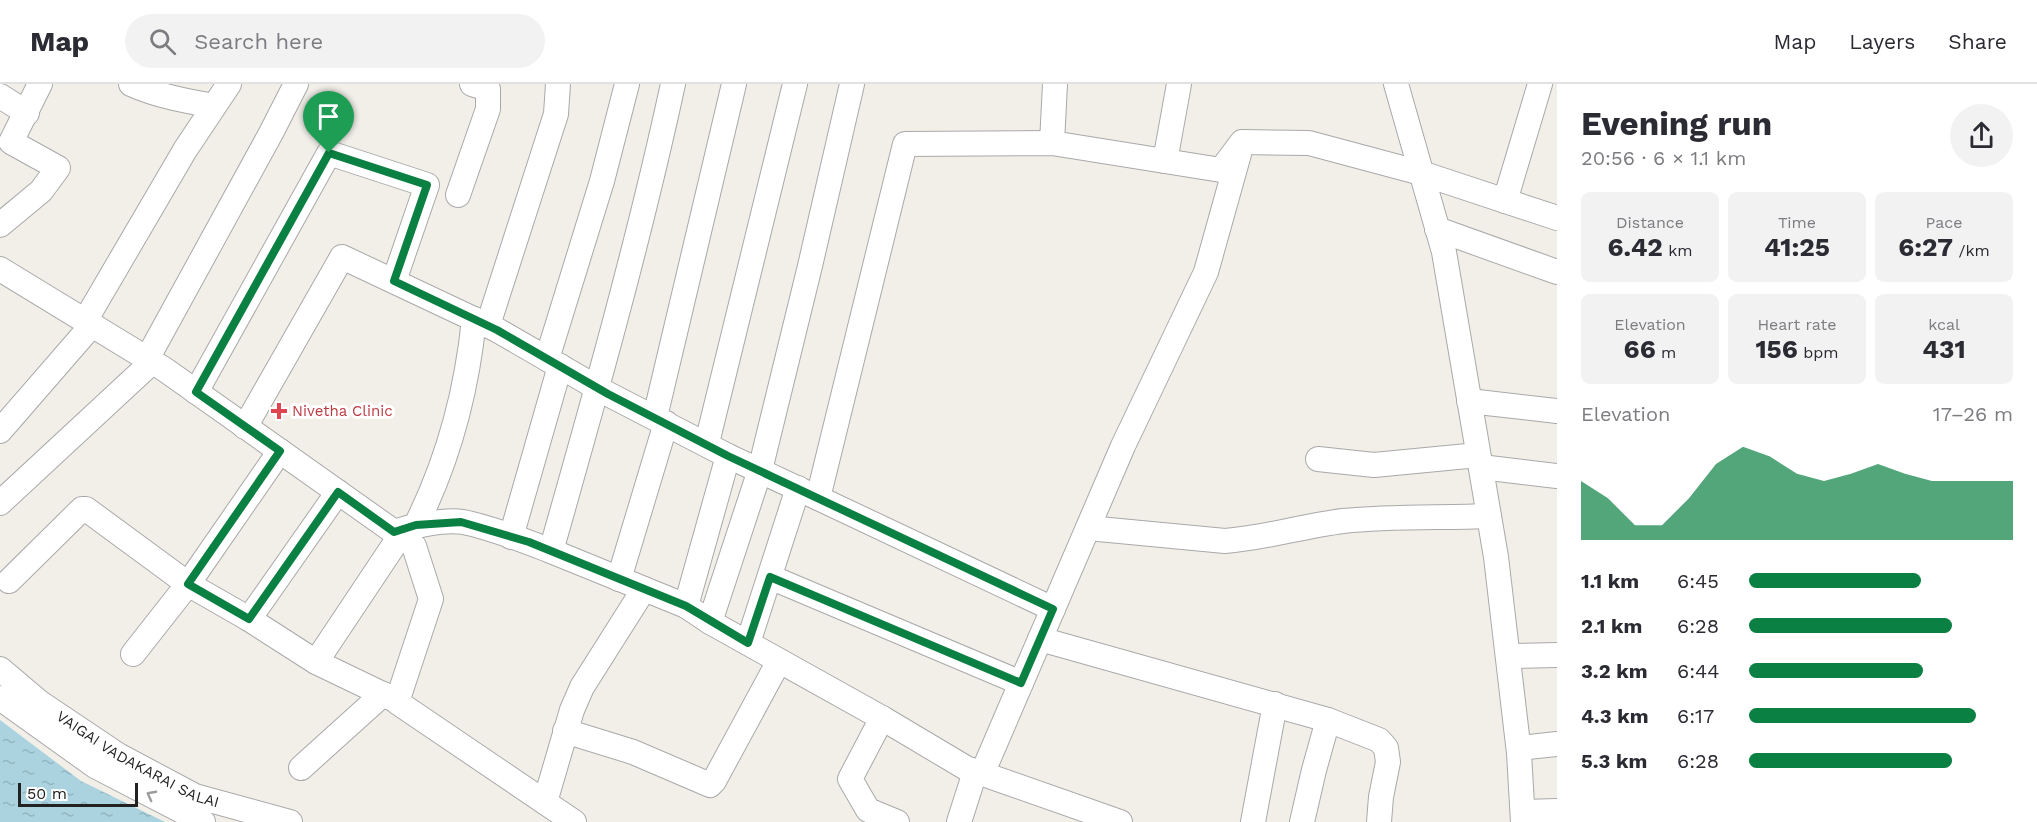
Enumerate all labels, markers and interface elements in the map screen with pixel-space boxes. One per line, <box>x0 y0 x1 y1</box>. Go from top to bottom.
search box <box>125 14 545 68</box>
text: Map <box>30 25 89 58</box>
icon: search <box>146 25 179 58</box>
text: Search here <box>194 29 323 54</box>
text: Map <box>1773 29 1816 54</box>
text: Layers <box>1849 29 1915 54</box>
text: Share <box>1948 29 2007 54</box>
pin <box>303 91 354 153</box>
icon: arrive <box>312 100 345 133</box>
text: Evening run <box>1581 104 1772 143</box>
button: share <box>1950 104 2013 167</box>
text: 20:56 · 6 × 1.1 km <box>1581 146 1746 170</box>
text: Distance <box>1616 213 1684 232</box>
text: Time <box>1778 213 1816 232</box>
text: Pace <box>1925 213 1963 232</box>
text: 6.42 <box>1607 232 1663 262</box>
text: 41:25 <box>1764 232 1830 262</box>
text: 6:27 <box>1898 232 1953 262</box>
text: km <box>1663 241 1693 260</box>
text: /km <box>1953 241 1990 260</box>
text: Elevation <box>1614 315 1686 334</box>
text: Heart rate <box>1757 315 1837 334</box>
text: kcal <box>1928 315 1960 334</box>
text: 66 <box>1624 334 1656 364</box>
text: 156 <box>1755 334 1798 364</box>
text: 431 <box>1922 334 1966 364</box>
text: m <box>1656 343 1676 362</box>
text: bpm <box>1798 343 1839 362</box>
marker: Nivetha Clinic <box>270 402 288 420</box>
place label: Nivetha Clinic <box>292 402 393 420</box>
text: Elevation <box>1581 402 1670 426</box>
text: 17–26 m <box>1933 402 2013 426</box>
text: 1.1 km <box>1581 569 1639 593</box>
text: 6:45 <box>1677 569 1719 593</box>
text: 2.1 km <box>1581 614 1642 638</box>
text: 6:28 <box>1677 614 1719 638</box>
text: 3.2 km <box>1581 659 1648 683</box>
text: 6:44 <box>1677 659 1720 683</box>
text: 4.3 km <box>1581 704 1648 728</box>
text: 6:17 <box>1677 704 1714 728</box>
street label: VAIGAI VADAKARAI SALAI <box>53 707 221 811</box>
text: 5.3 km <box>1581 749 1647 773</box>
text: 6:28 <box>1677 749 1719 773</box>
scale bar <box>18 780 138 808</box>
text: 50 m <box>27 784 67 803</box>
one-way arrow <box>147 791 157 802</box>

